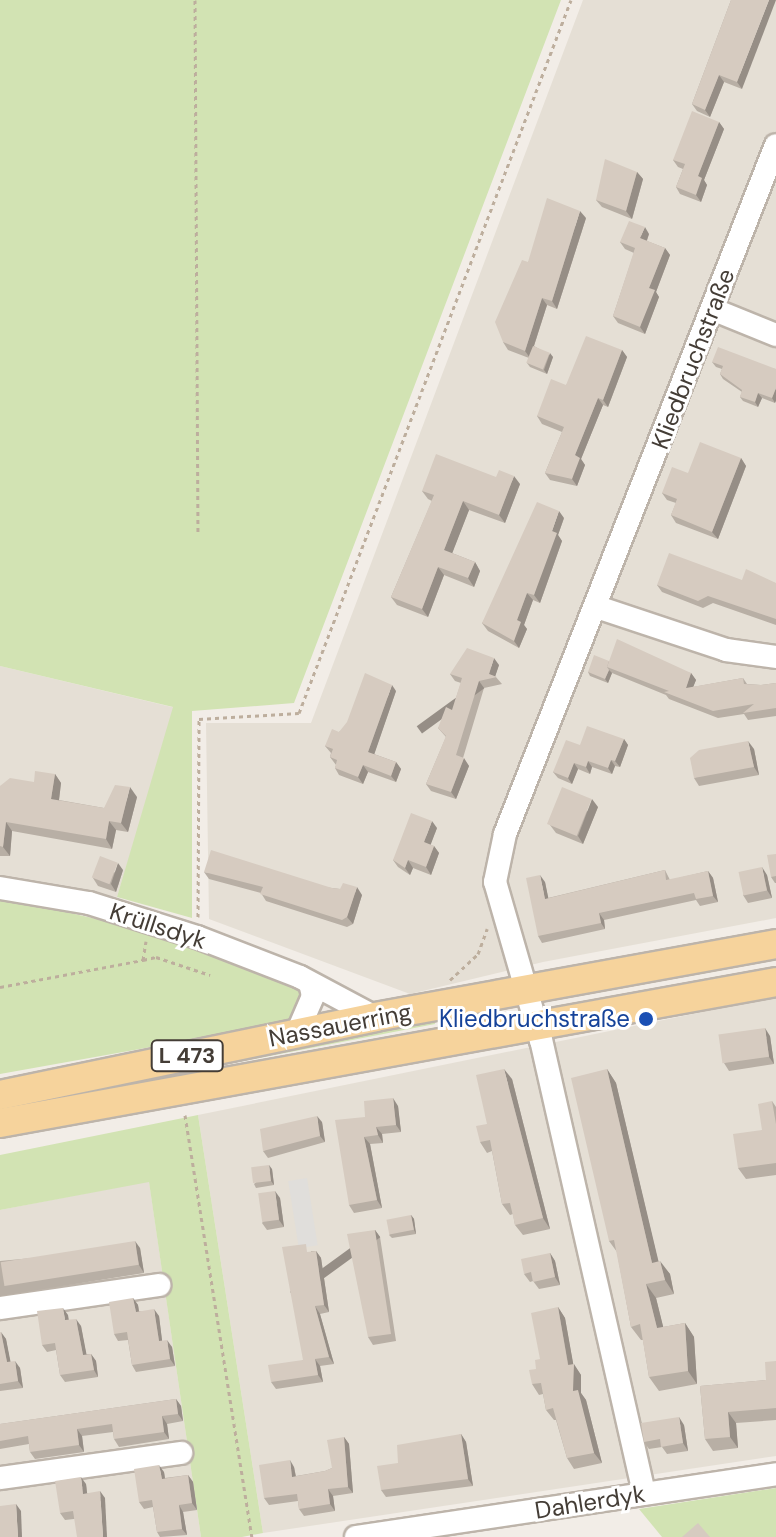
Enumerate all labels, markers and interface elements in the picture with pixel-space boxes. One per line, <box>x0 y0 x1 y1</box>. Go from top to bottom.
street label: Kliedbruchstraße <box>645 265 741 453</box>
street label: Krüllsdyk <box>106 897 210 955</box>
street label: Nassauerring <box>266 997 414 1053</box>
place label: Kliedbruchstraße <box>439 1005 630 1033</box>
marker: Kliedbruchstraße <box>637 1010 655 1028</box>
road number: L 473 <box>149 1038 225 1074</box>
street label: Dahlerdyk <box>533 1479 647 1525</box>

